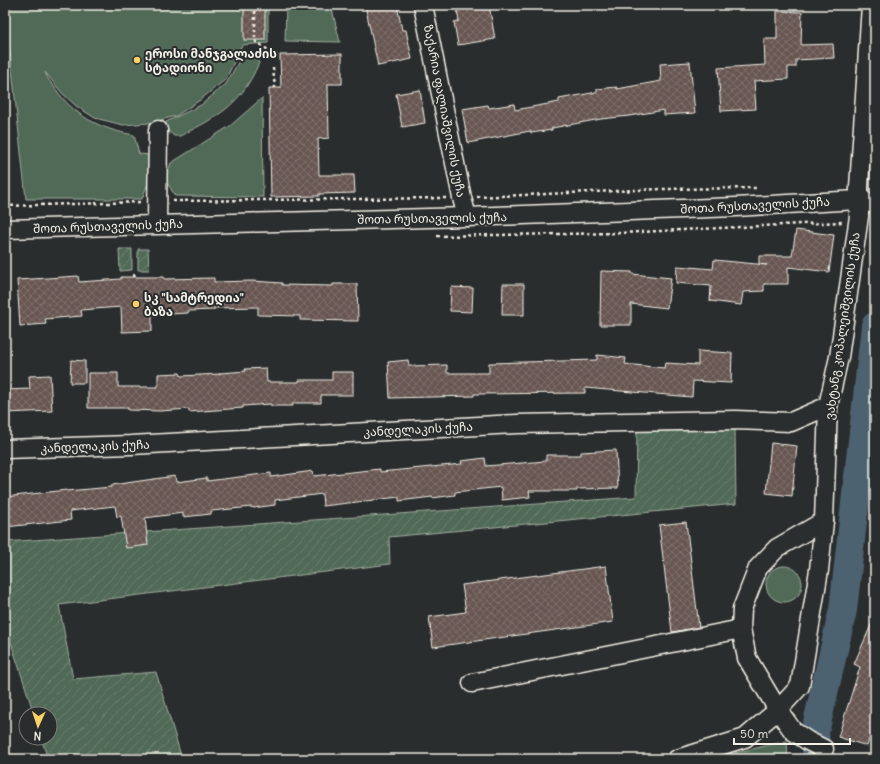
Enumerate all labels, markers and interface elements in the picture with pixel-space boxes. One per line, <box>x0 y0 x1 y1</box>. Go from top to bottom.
street label: ზაქარია ფალიაშვილის ქუჩა <box>420 23 469 199</box>
place label: ეროსი მანჯგალაძის სტადიონი <box>145 46 277 76</box>
marker: ეროსი მანჯგალაძის სტადიონი <box>132 55 142 65</box>
street label: შოთა რუსთაველის ქუჩა <box>680 194 830 217</box>
street label: შოთა რუსთაველის ქუჩა <box>357 209 507 228</box>
street label: შოთა რუსთაველის ქუჩა <box>33 216 183 237</box>
street label: ვახტანგ კოპალეიშვილის ქუჩა <box>821 231 864 421</box>
place label: სკ "სამტრედია" ბაზა <box>144 290 244 319</box>
marker: სკ "სამტრედია" ბაზა <box>131 299 141 309</box>
street label: კანდელაკის ქუჩა <box>363 419 473 440</box>
street label: კანდელაკის ქუჩა <box>40 437 150 456</box>
north arrow <box>18 706 58 746</box>
scale bar <box>734 720 850 746</box>
text: 50 m <box>740 726 769 741</box>
text: N <box>33 729 42 743</box>

